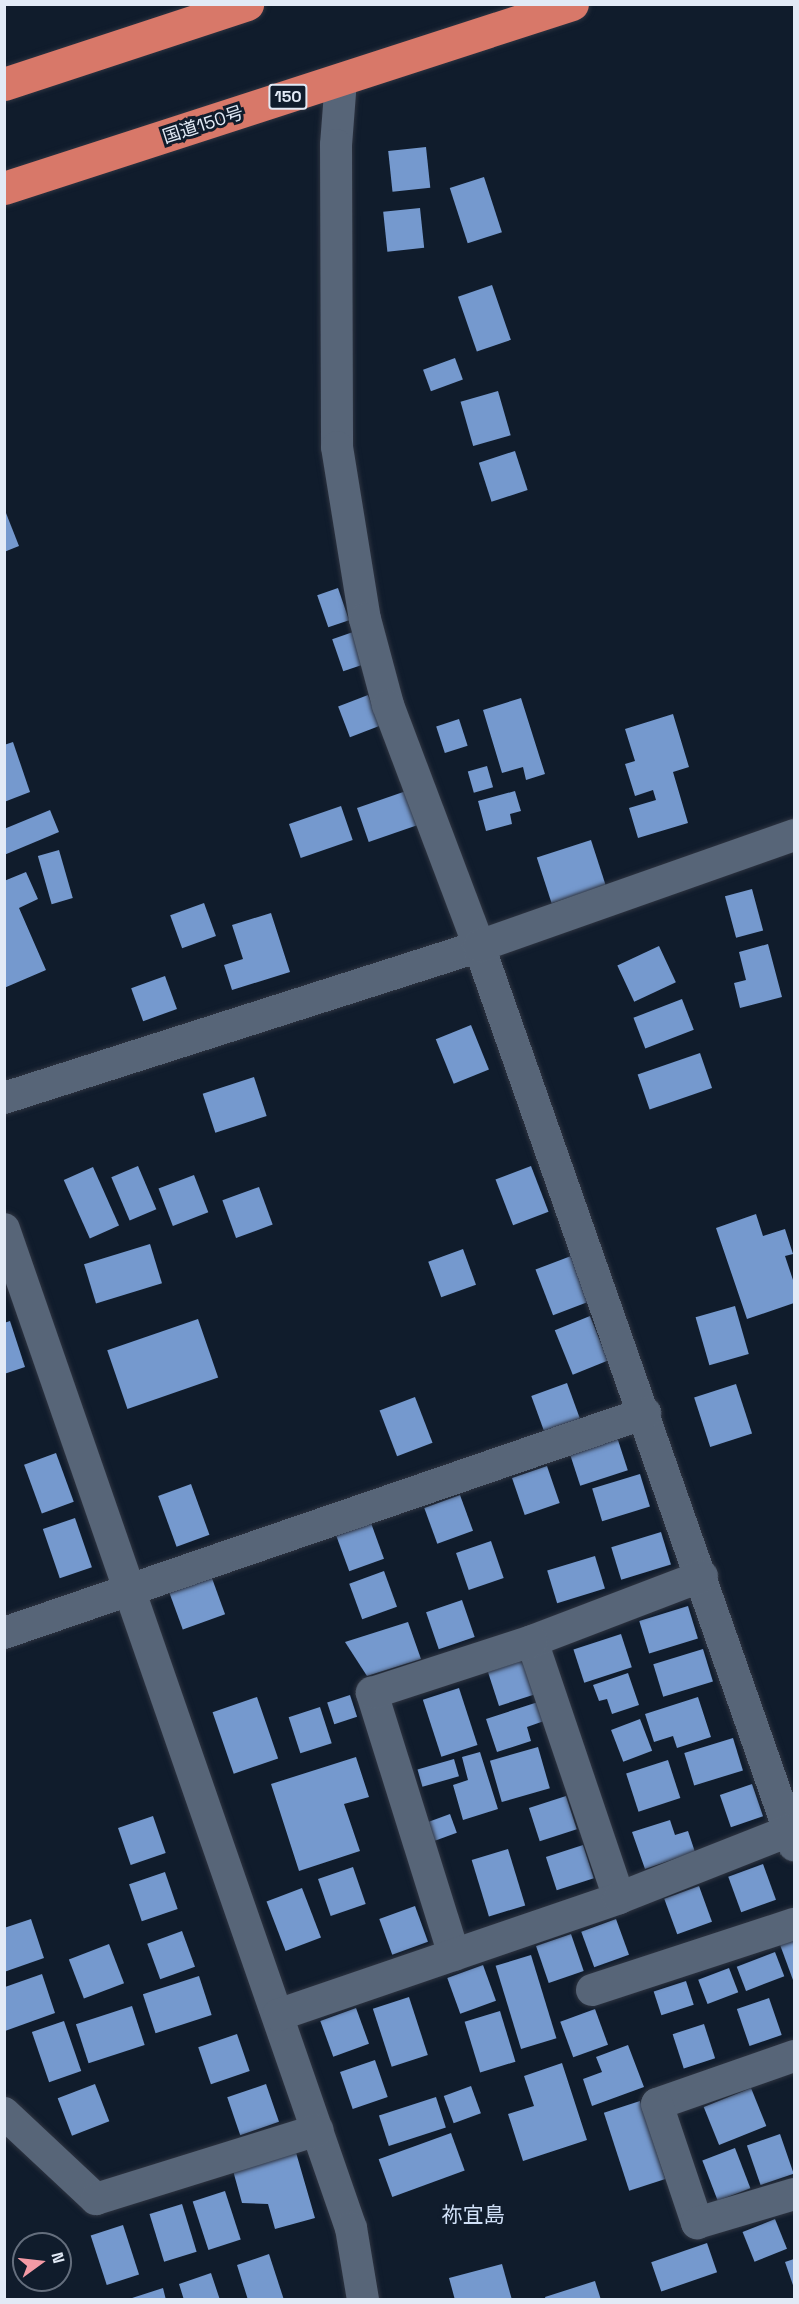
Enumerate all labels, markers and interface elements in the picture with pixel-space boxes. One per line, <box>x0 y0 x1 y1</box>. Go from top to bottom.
road number: 150 <box>267 84 309 110</box>
street label: 国道150号 <box>160 102 246 148</box>
district label: 祢宜島 <box>442 2202 504 2228</box>
north arrow <box>12 2232 72 2292</box>
text: N <box>46 2250 69 2266</box>

